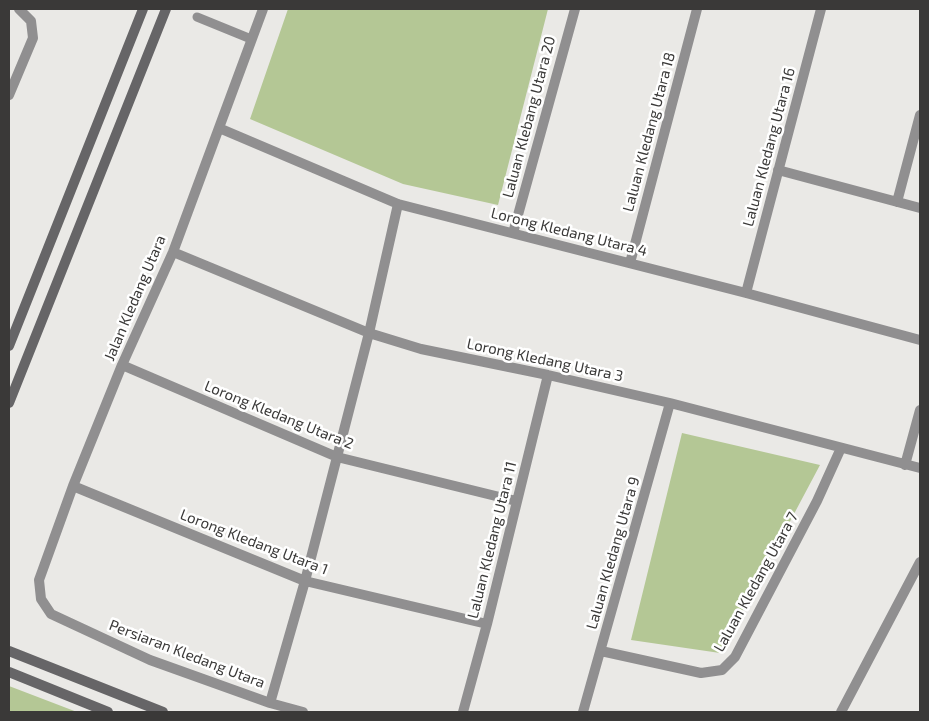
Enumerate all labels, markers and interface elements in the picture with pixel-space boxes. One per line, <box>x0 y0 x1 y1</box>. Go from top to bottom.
street label: Laluan Klebang Utara 20 <box>499 34 559 200</box>
street label: Laluan Kledang Utara 18 <box>619 50 679 214</box>
street label: Laluan Kledang Utara 16 <box>739 65 799 229</box>
street label: Lorong Kledang Utara 4 <box>489 204 649 260</box>
street label: Jalan Kledang Utara <box>100 232 170 364</box>
street label: Lorong Kledang Utara 3 <box>465 335 625 385</box>
street label: Lorong Kledang Utara 2 <box>202 377 356 453</box>
street label: Laluan Kledang Utara 11 <box>464 460 520 620</box>
street label: Laluan Kledang Utara 9 <box>583 475 643 631</box>
street label: Lorong Kledang Utara 1 <box>177 505 331 579</box>
street label: Laluan Kledang Utara 7 <box>710 509 802 655</box>
street label: Persiaran Kledang Utara <box>107 616 267 692</box>

